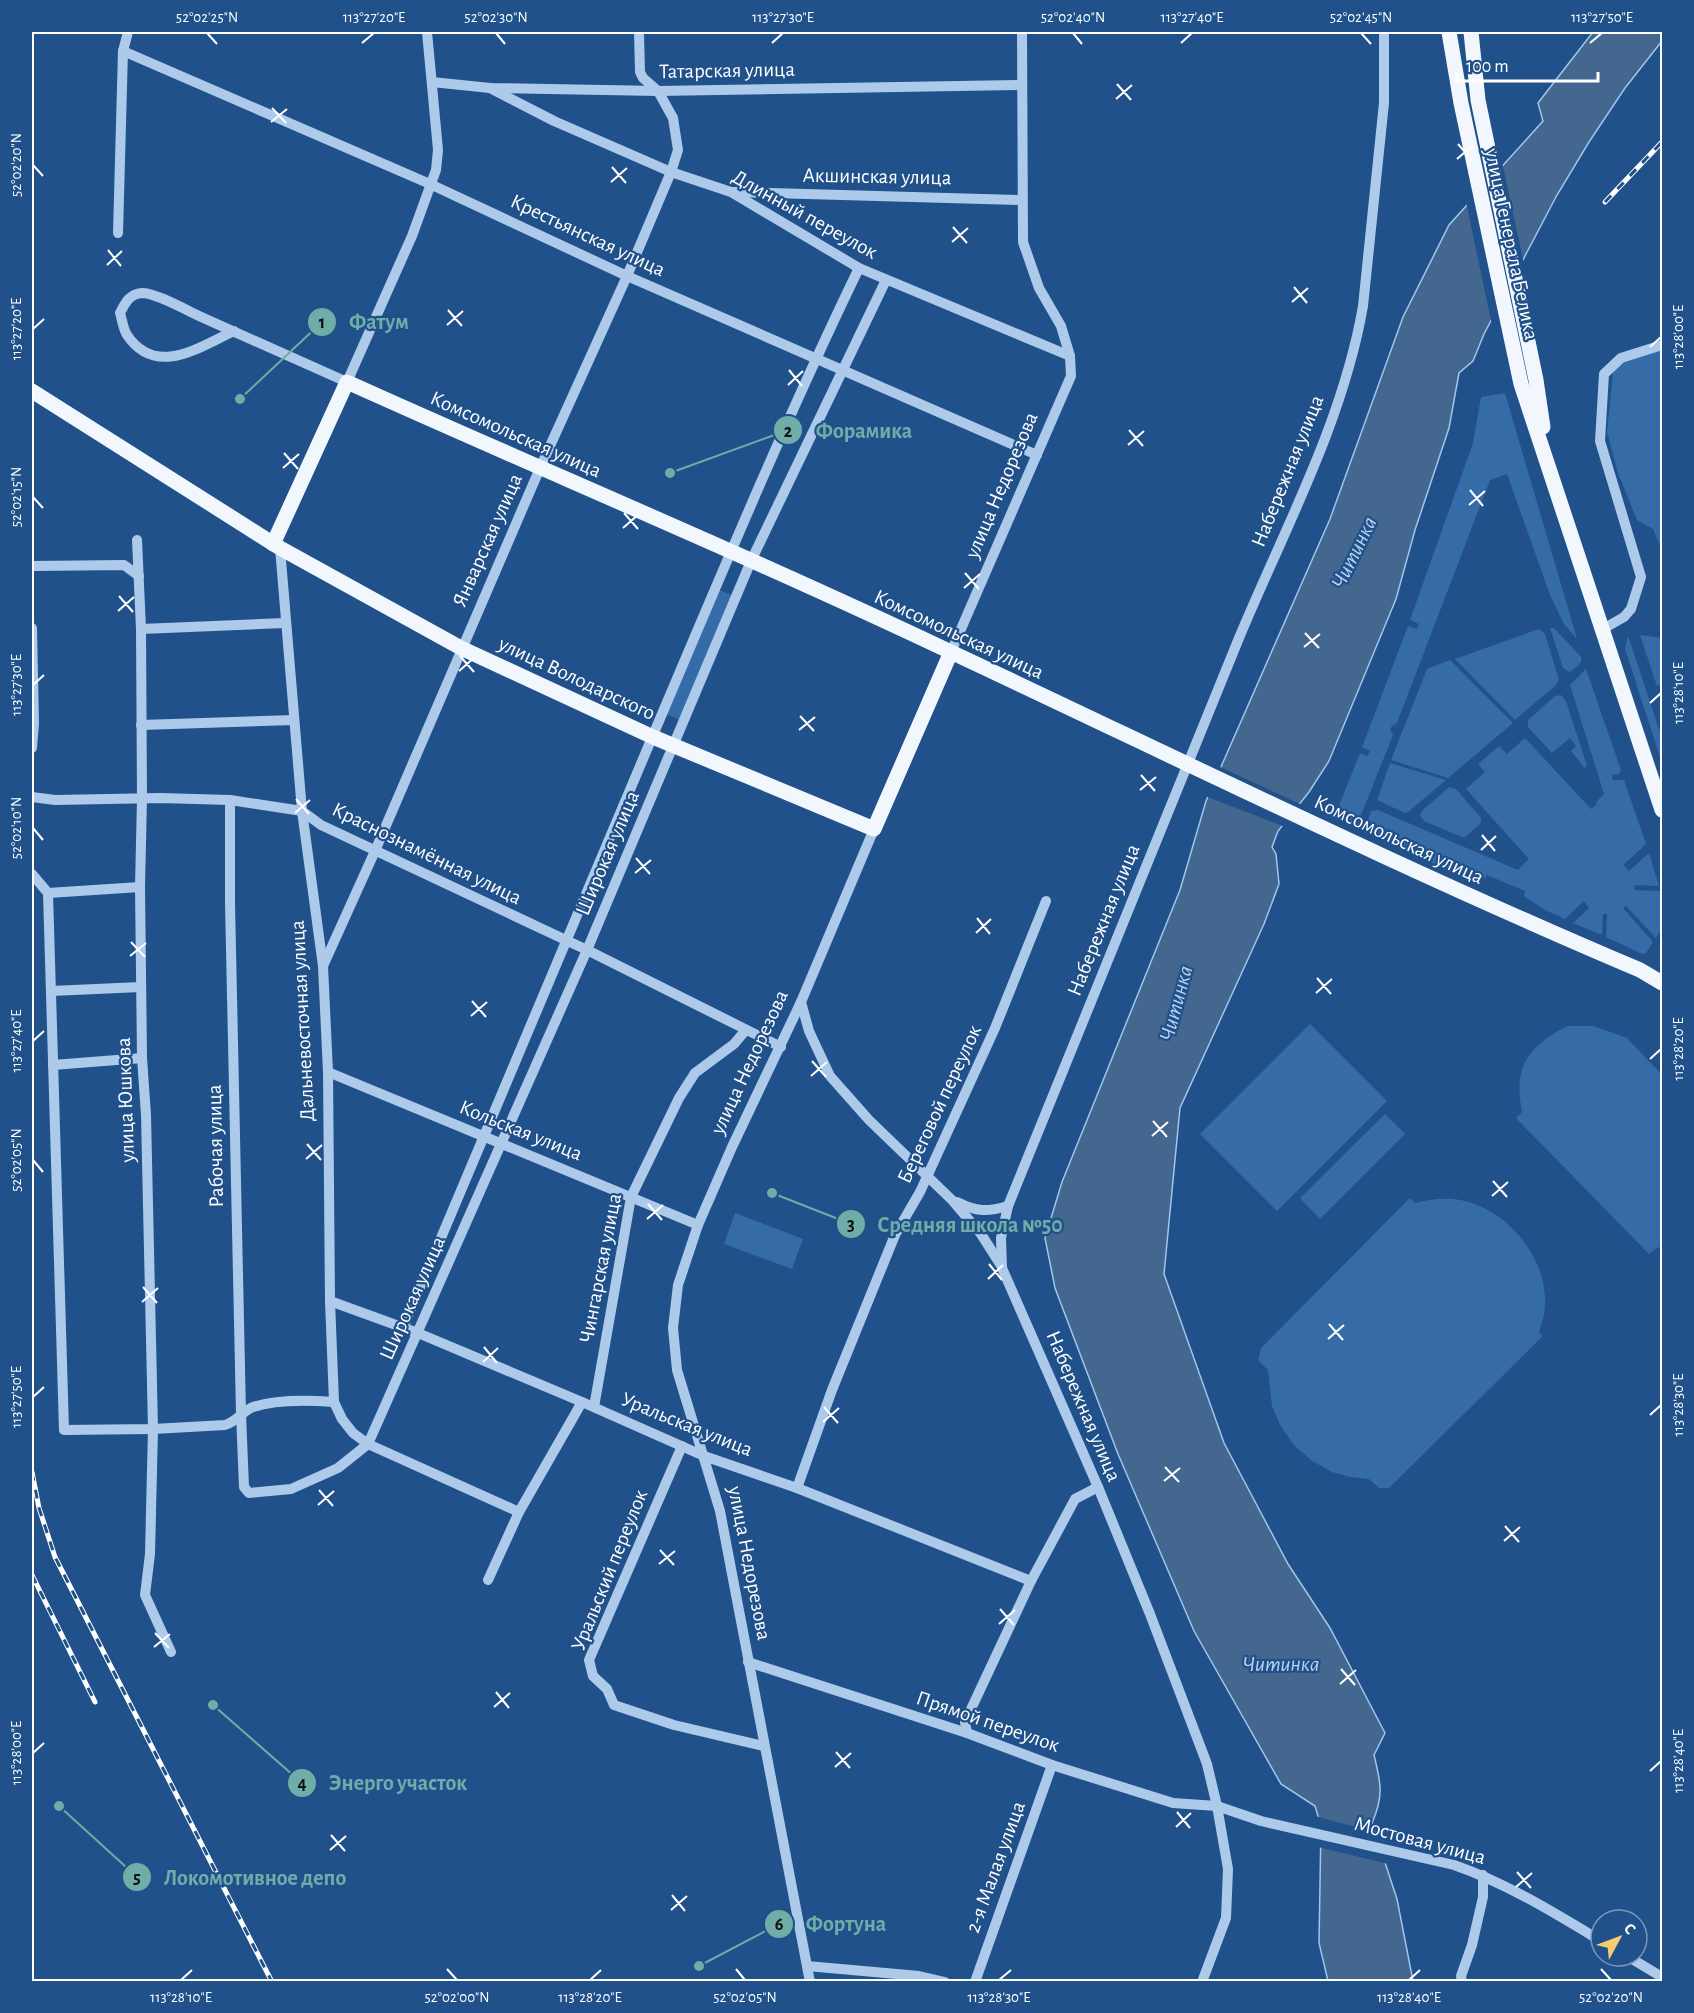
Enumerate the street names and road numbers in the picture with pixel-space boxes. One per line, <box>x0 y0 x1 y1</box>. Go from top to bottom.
street label: Татарская улица <box>659 59 795 82</box>
street label: улица Генерала Белика <box>1481 146 1542 342</box>
street label: Акшинская улица <box>802 165 952 188</box>
street label: Длинный переулок <box>729 166 881 263</box>
street label: Крестьянская улица <box>507 190 669 281</box>
street label: Комсомольская улица <box>427 387 605 482</box>
street label: Набережная улица <box>1247 392 1328 550</box>
street label: улица Недорезова <box>961 409 1042 562</box>
street label: Январская улица <box>449 470 526 610</box>
street label: Комсомольская улица <box>871 586 1047 683</box>
street label: улица Володарского <box>494 633 658 724</box>
street label: Широкая улица <box>572 788 643 918</box>
street label: Комсомольская улица <box>1311 791 1487 888</box>
street label: Краснознамённая улица <box>329 798 525 909</box>
street label: Набережная улица <box>1063 841 1144 999</box>
street label: Дальневосточная улица <box>287 919 318 1122</box>
street label: улица Недорезова <box>706 987 792 1138</box>
street label: Береговой переулок <box>894 1022 985 1187</box>
street label: улица Юшкова <box>113 1037 138 1164</box>
street label: Рабочая улица <box>204 1084 227 1208</box>
street label: Кольская улица <box>456 1096 586 1165</box>
street label: Чингарская улица <box>576 1191 625 1345</box>
street label: Широкая улица <box>376 1233 449 1363</box>
street label: Набережная улица <box>1042 1328 1125 1485</box>
street label: Уральская улица <box>618 1389 756 1461</box>
street label: улица Недорезова <box>724 1483 775 1642</box>
street label: Уральский переулок <box>568 1486 651 1654</box>
street label: Прямой переулок <box>914 1687 1062 1756</box>
street label: 2-я Малая улица <box>962 1798 1029 1936</box>
street label: Мостовая улица <box>1352 1813 1488 1868</box>

